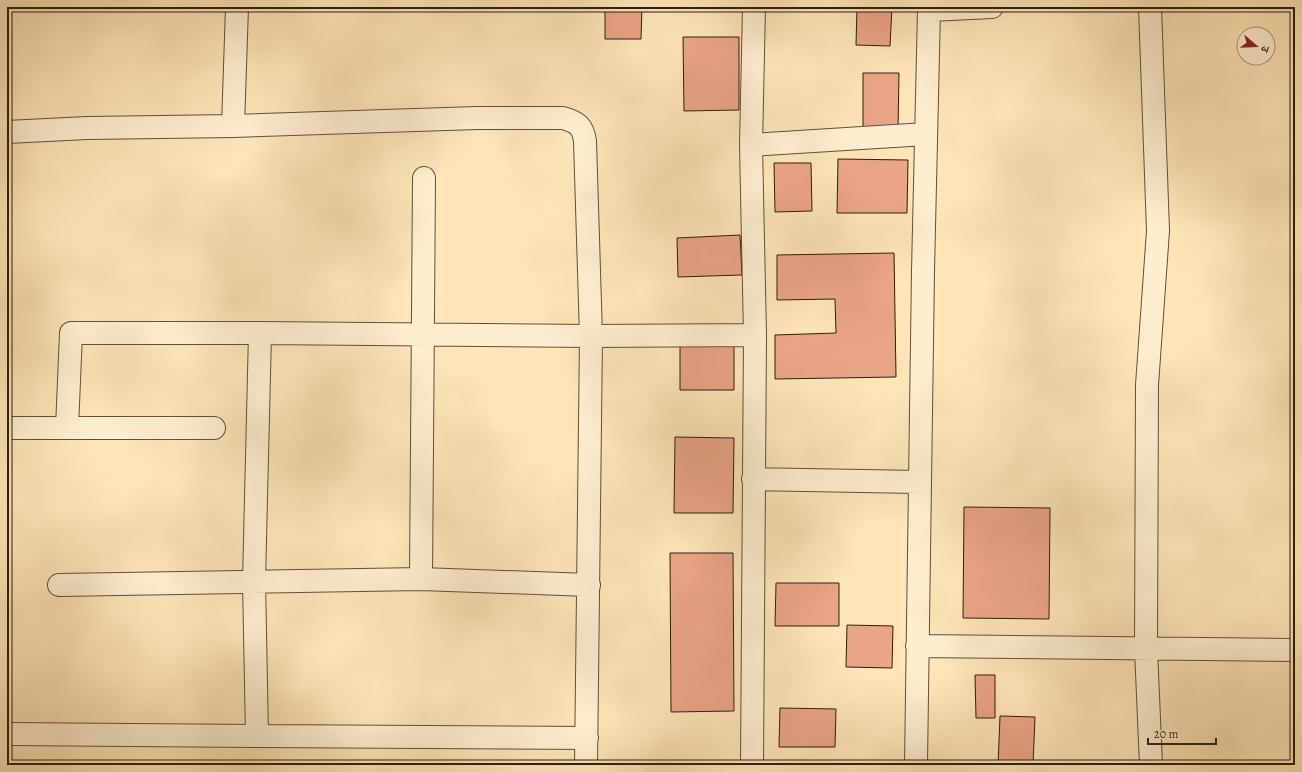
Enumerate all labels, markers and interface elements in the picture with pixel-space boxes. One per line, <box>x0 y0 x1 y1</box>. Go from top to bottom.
north arrow <box>1236 26 1276 66</box>
text: उ <box>1257 43 1273 56</box>
scale bar <box>1148 720 1216 746</box>
text: 20 m <box>1154 726 1178 742</box>

